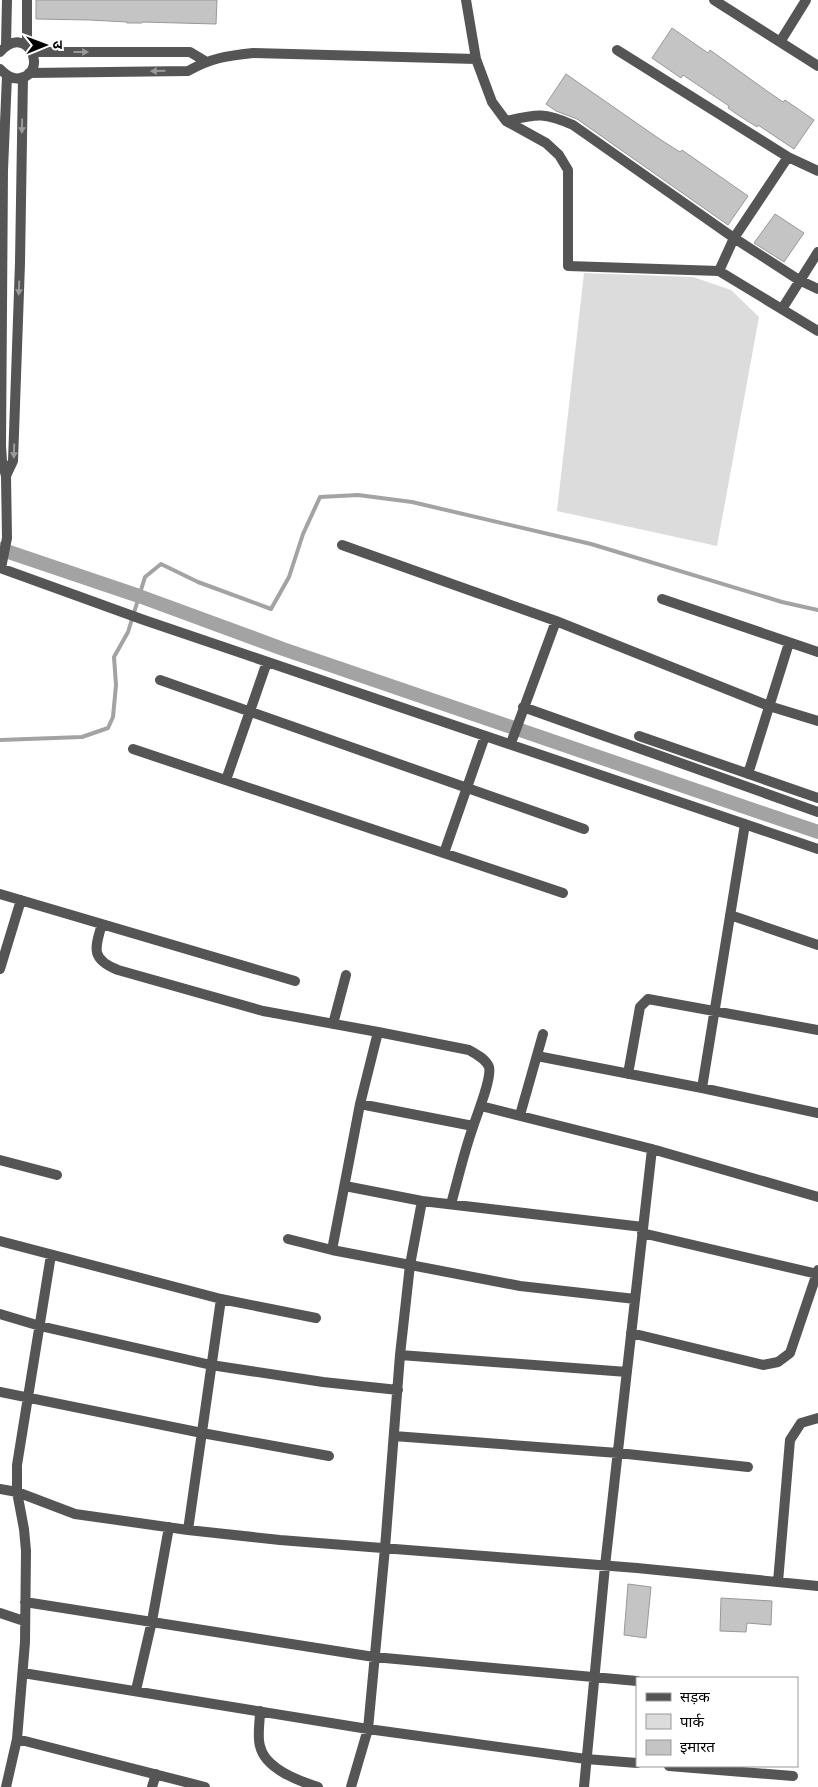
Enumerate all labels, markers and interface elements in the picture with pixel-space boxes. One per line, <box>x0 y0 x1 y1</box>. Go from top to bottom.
north arrow <box>20 20 70 70</box>
text: उ <box>49 41 66 50</box>
one-way arrow <box>73 48 89 56</box>
one-way arrow <box>150 67 166 75</box>
one-way arrow <box>18 118 26 134</box>
one-way arrow <box>15 281 23 297</box>
one-way arrow <box>10 443 18 459</box>
legend <box>636 1677 798 1767</box>
text: सड़क <box>680 1688 710 1706</box>
text: पार्क <box>680 1713 704 1731</box>
text: इमारत <box>680 1738 715 1756</box>

